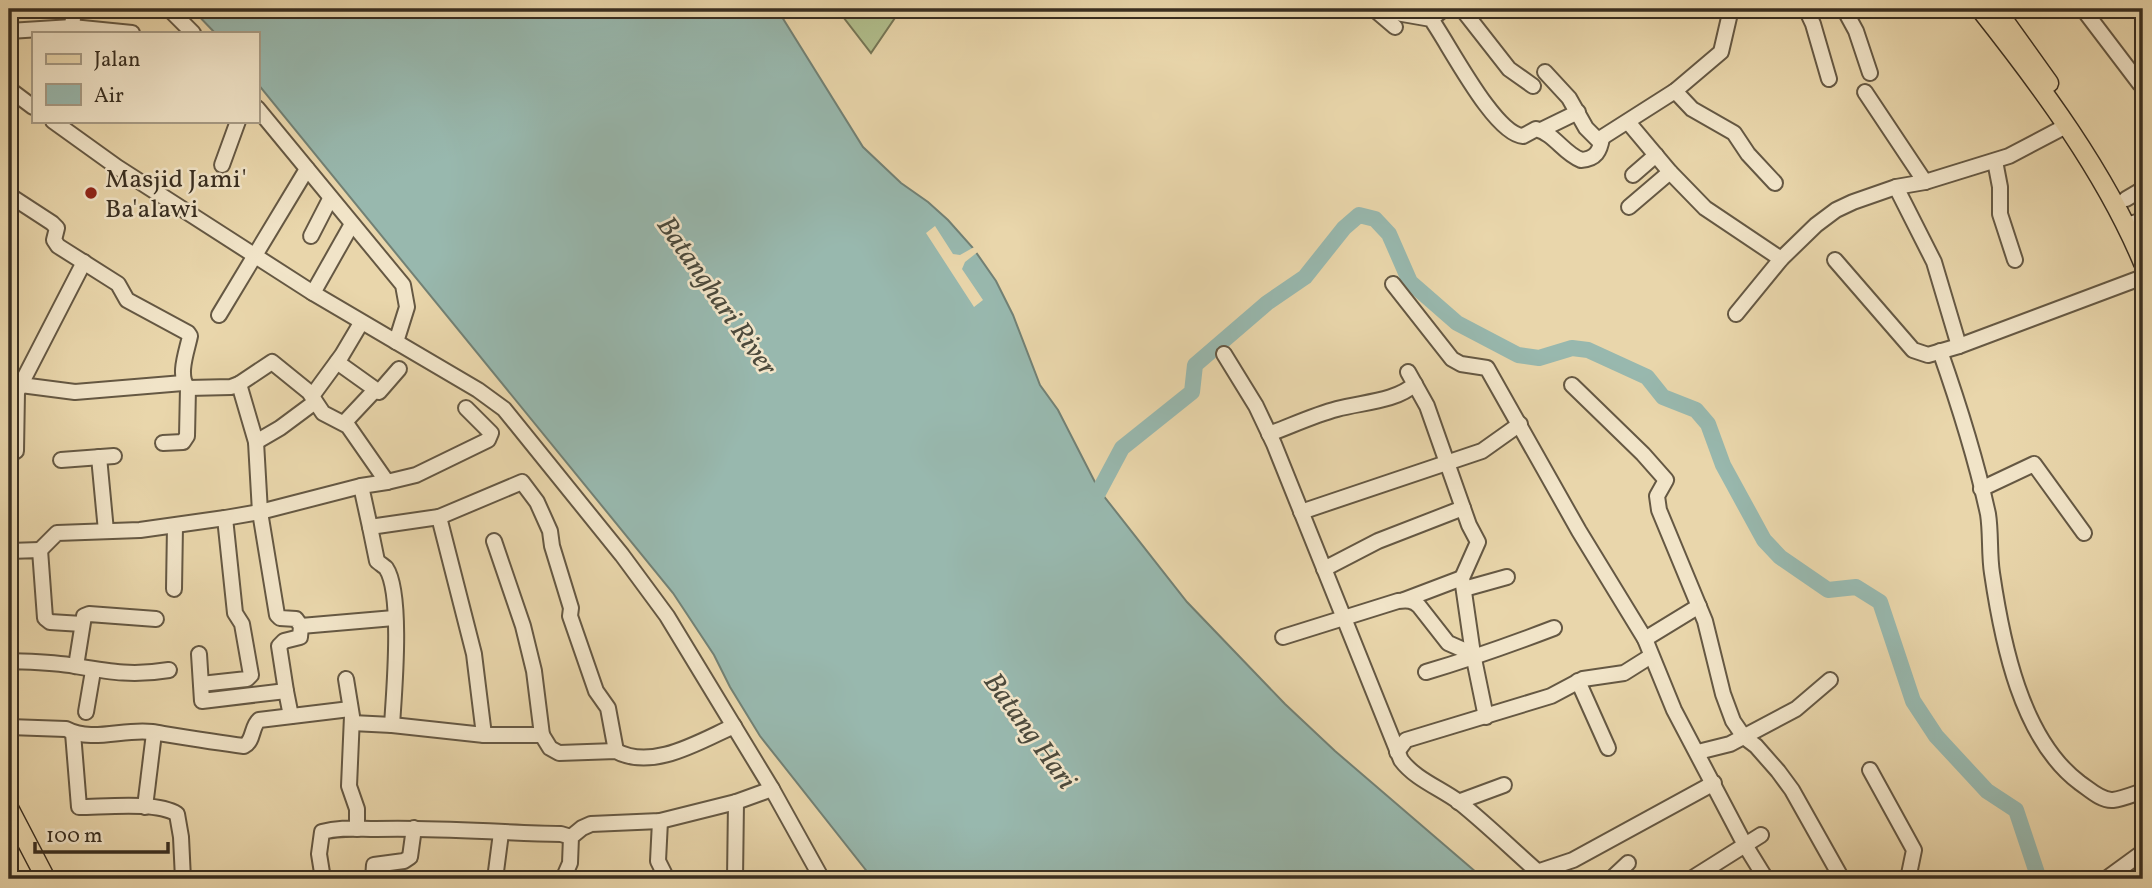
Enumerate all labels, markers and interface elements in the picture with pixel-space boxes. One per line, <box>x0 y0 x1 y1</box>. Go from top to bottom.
legend <box>32 32 259 122</box>
text: Jalan <box>94 46 141 75</box>
text: Air <box>94 82 124 111</box>
place label: Masjid Jami' Ba'alawi <box>105 162 247 228</box>
marker: Masjid Jami' Ba'alawi <box>83 185 99 201</box>
water label: Batanghari River <box>646 209 786 385</box>
water label: Batang Hari <box>973 665 1085 799</box>
scale bar <box>35 811 168 855</box>
text: 100 m <box>46 822 103 851</box>

